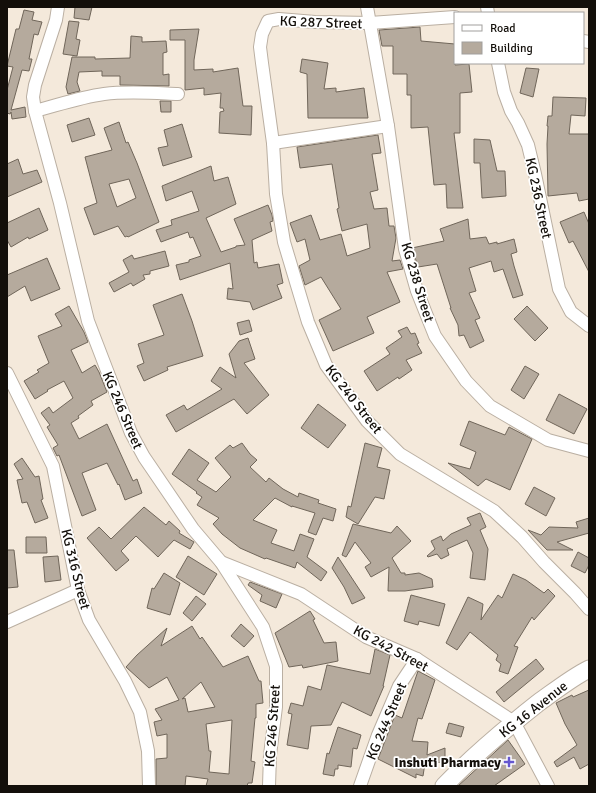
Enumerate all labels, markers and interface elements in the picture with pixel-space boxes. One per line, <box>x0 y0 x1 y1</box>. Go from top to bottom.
legend <box>454 12 584 64</box>
street label: KG 287 Street <box>279 13 363 32</box>
text: Road <box>490 21 516 36</box>
text: Building <box>490 41 533 56</box>
street label: KG 236 Street <box>522 156 555 240</box>
street label: KG 238 Street <box>397 240 438 324</box>
street label: KG 240 Street <box>321 362 386 437</box>
street label: KG 246 Street <box>99 369 147 452</box>
street label: KG 316 Street <box>57 527 94 611</box>
street label: KG 242 Street <box>350 622 431 675</box>
street label: KG 16 Avenue <box>496 677 571 741</box>
street label: KG 244 Street <box>363 680 410 763</box>
street label: KG 246 Street <box>261 684 284 768</box>
place label: Inshuti Pharmacy <box>394 754 501 771</box>
marker: Inshuti Pharmacy <box>504 757 514 767</box>

